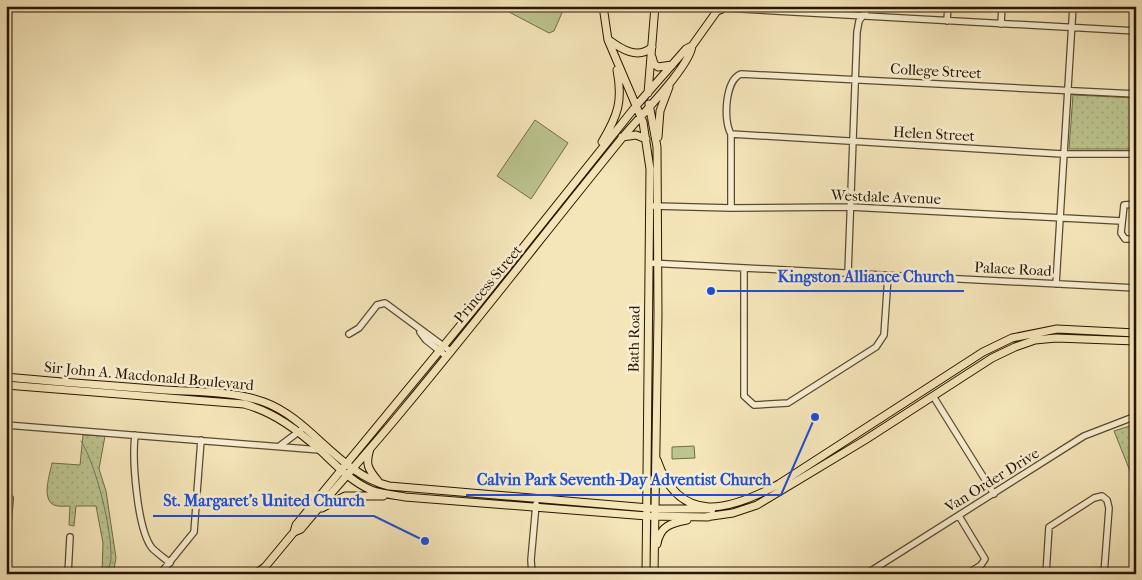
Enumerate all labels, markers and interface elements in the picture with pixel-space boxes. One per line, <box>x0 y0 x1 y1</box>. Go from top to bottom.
street label: College Street <box>890 60 983 82</box>
street label: Helen Street <box>893 123 976 145</box>
street label: Westdale Avenue <box>830 186 942 208</box>
street label: Princess Street <box>450 241 526 327</box>
street label: Palace Road <box>974 258 1053 280</box>
callout: Kingston Alliance Church <box>767 260 964 291</box>
text: Kingston Alliance Church <box>778 267 955 287</box>
street label: Bath Road <box>624 304 644 373</box>
street label: Sir John A. Macdonald Boulevard <box>43 358 256 394</box>
street label: Van Order Drive <box>941 444 1043 517</box>
callout: Calvin Park Seventh-Day Adventist Church <box>466 464 781 495</box>
text: Calvin Park Seventh-Day Adventist Church <box>477 470 772 490</box>
callout: St. Margaret's United Church <box>153 485 374 516</box>
text: St. Margaret's United Church <box>163 491 366 511</box>

